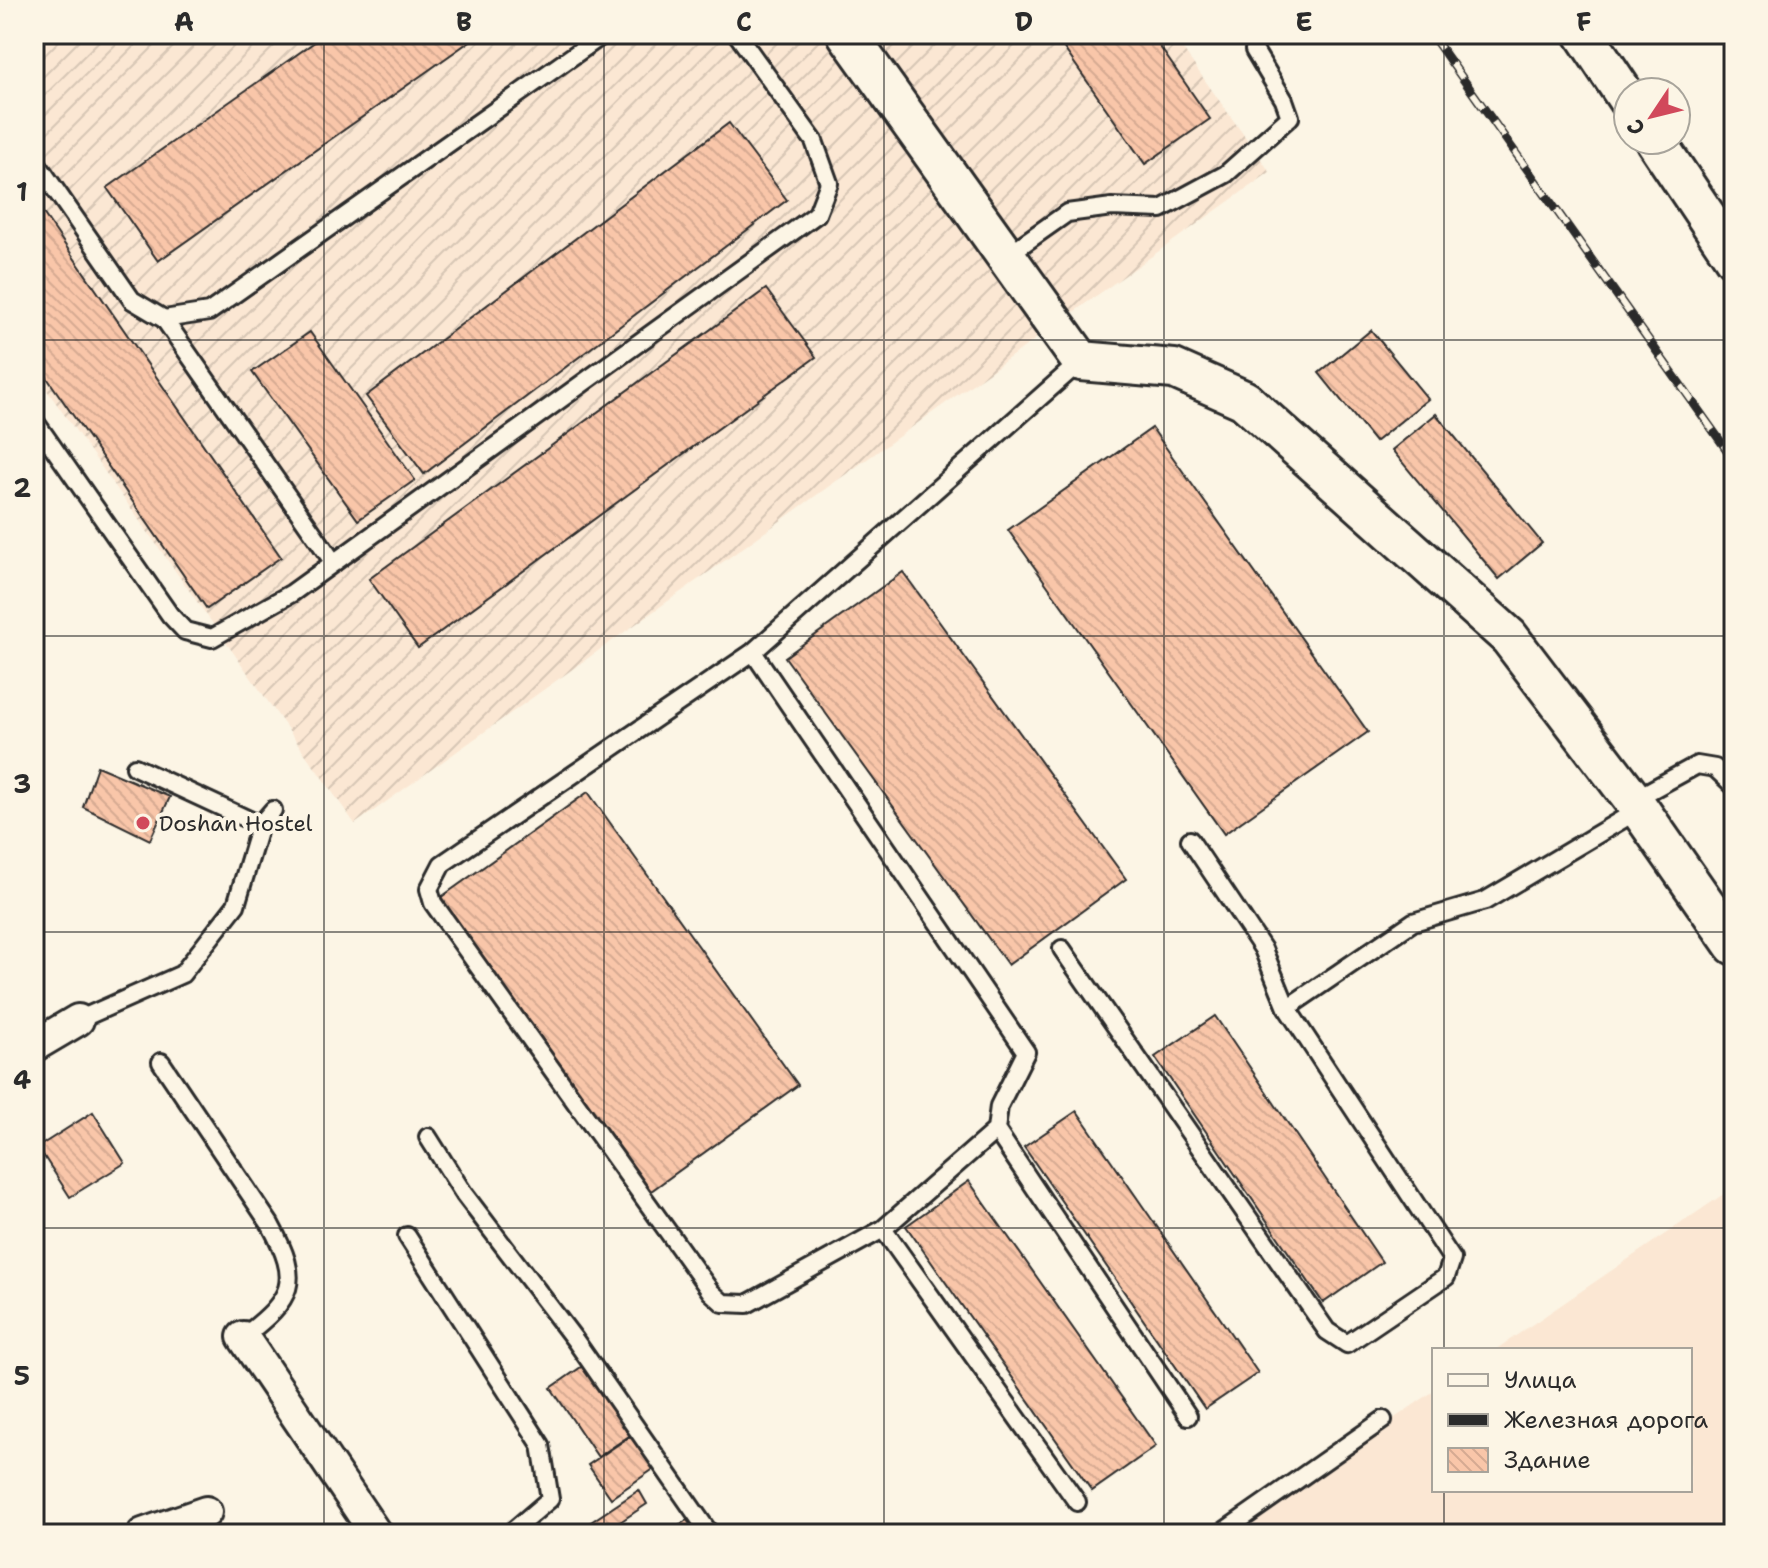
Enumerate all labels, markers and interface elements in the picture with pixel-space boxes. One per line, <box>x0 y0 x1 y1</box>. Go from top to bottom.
text: A <box>174 4 194 39</box>
text: B <box>456 4 472 39</box>
text: C <box>736 4 752 39</box>
text: D <box>1015 4 1033 39</box>
text: E <box>1295 4 1313 39</box>
text: F <box>1576 4 1592 39</box>
north arrow <box>1612 76 1692 156</box>
text: С <box>1620 113 1652 141</box>
text: 1 <box>16 174 28 209</box>
text: 2 <box>13 470 31 505</box>
text: 3 <box>13 766 31 801</box>
place label: Doshan Hostel <box>159 809 313 838</box>
marker: Doshan Hostel <box>134 814 152 832</box>
text: 4 <box>13 1062 31 1097</box>
legend <box>1432 1348 1692 1492</box>
text: 5 <box>14 1358 30 1393</box>
text: Улица <box>1504 1364 1577 1396</box>
text: Железная дорога <box>1504 1404 1708 1436</box>
text: Здание <box>1504 1444 1591 1476</box>

